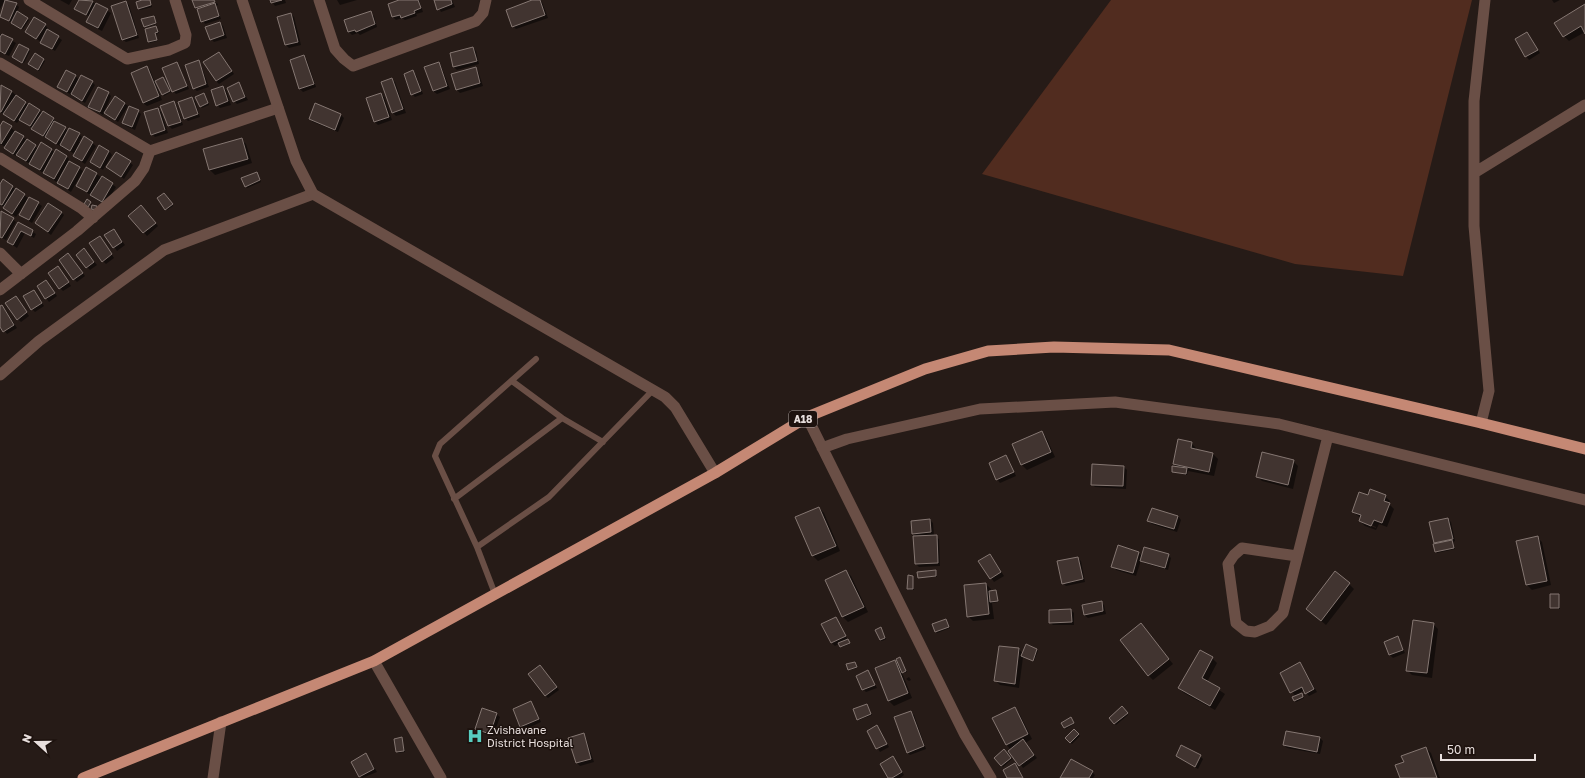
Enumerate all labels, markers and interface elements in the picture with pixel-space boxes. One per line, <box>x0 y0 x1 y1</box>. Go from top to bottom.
road number: A18 <box>789 411 817 427</box>
north arrow <box>16 722 56 762</box>
place label: Zvishavane District Hospital <box>487 723 573 749</box>
hospital icon: Zvishavane District Hospital <box>466 727 484 745</box>
text: N <box>19 732 34 744</box>
scale bar <box>1441 736 1535 762</box>
text: 50 m <box>1447 742 1475 757</box>

